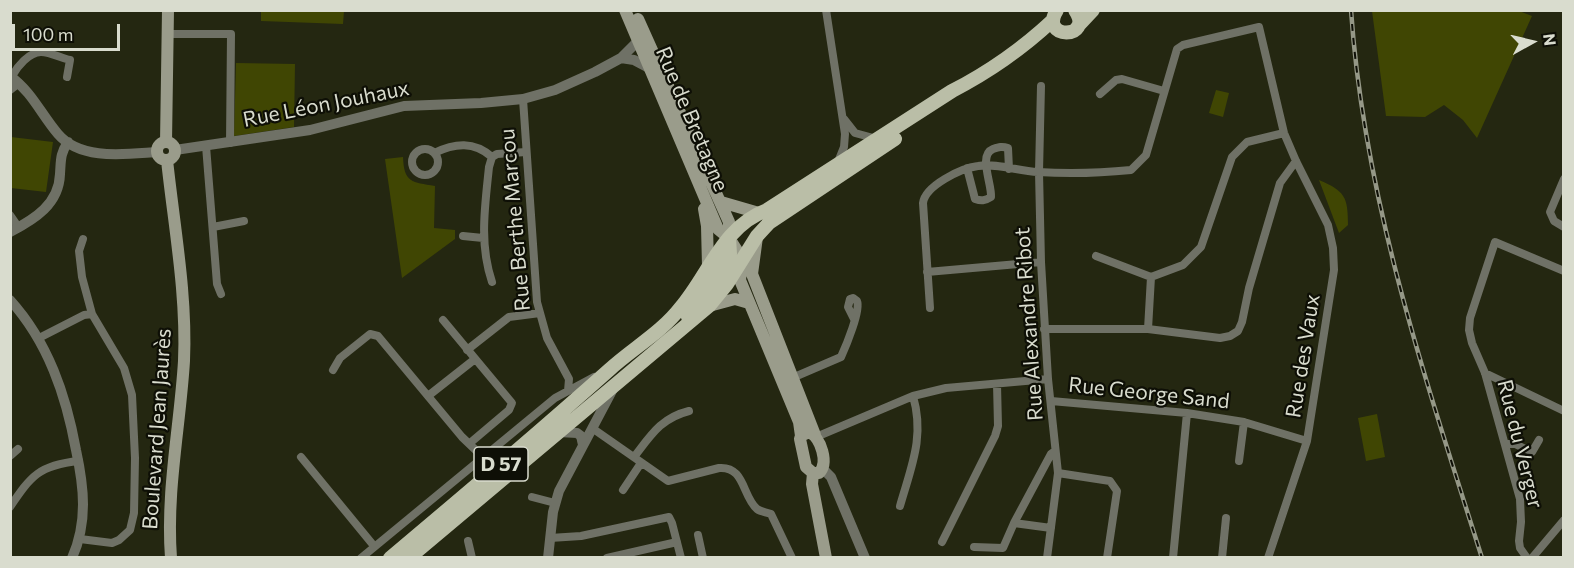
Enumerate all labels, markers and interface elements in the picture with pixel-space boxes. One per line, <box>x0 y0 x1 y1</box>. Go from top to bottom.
scale bar <box>15 12 123 50</box>
north arrow <box>1502 12 1562 72</box>
text: 100 m <box>23 23 73 45</box>
text: N <box>1540 32 1561 47</box>
street label: Rue de Bretagne <box>650 43 734 195</box>
street label: Rue Léon Jouhaux <box>241 76 411 132</box>
street label: Rue Berthe Marcou <box>494 128 536 312</box>
street label: Rue Alexandre Ribot <box>1010 226 1048 422</box>
street label: Rue des Vaux <box>1281 292 1325 420</box>
street label: Boulevard Jean Jaurès <box>137 328 177 530</box>
street label: Rue George Sand <box>1067 372 1231 414</box>
street label: Rue du Verger <box>1492 377 1548 511</box>
road number: D 57 <box>474 447 528 481</box>

